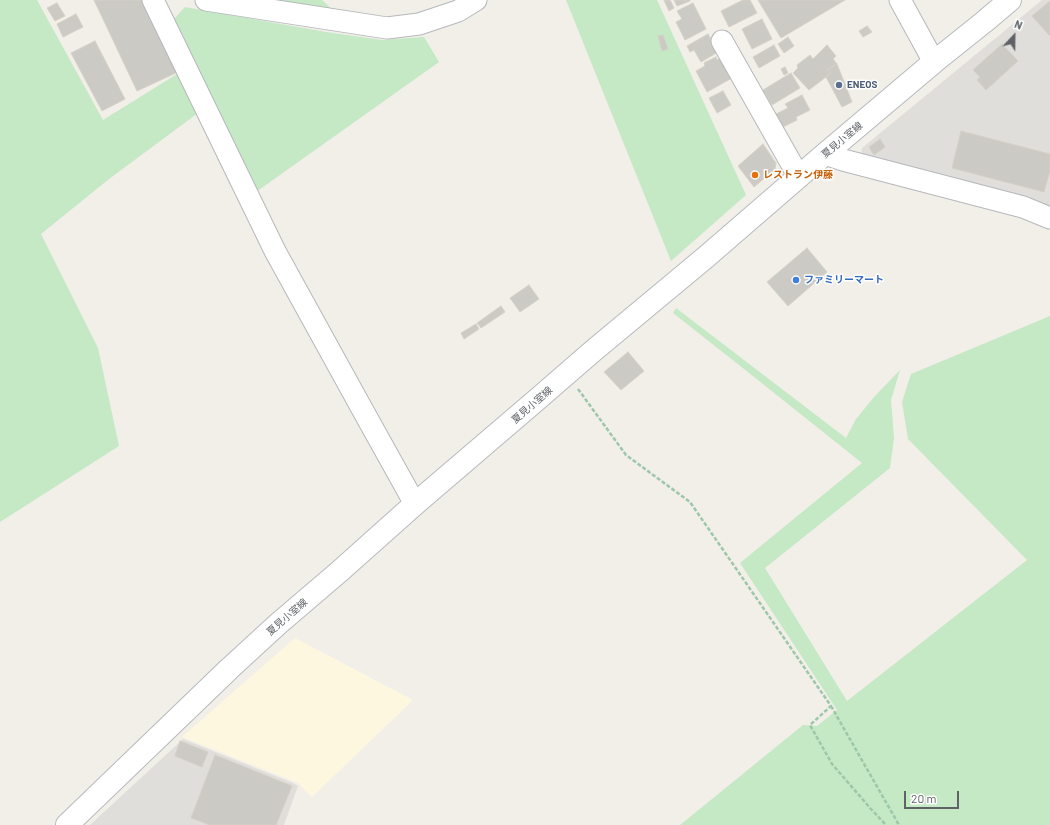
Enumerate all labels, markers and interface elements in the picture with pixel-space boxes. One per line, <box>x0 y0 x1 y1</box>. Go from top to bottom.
north arrow <box>994 16 1034 56</box>
text: N <box>1013 17 1025 32</box>
place label: ENEOS <box>847 79 877 91</box>
marker: ENEOS <box>834 80 844 90</box>
street label: 夏見小室線 <box>819 119 865 161</box>
place label: レストラン伊藤 <box>763 169 833 181</box>
marker: レストラン伊藤 <box>750 170 760 180</box>
place label: ファミリーマート <box>804 274 884 286</box>
marker: ファミリーマート <box>791 275 801 285</box>
street label: 夏見小室線 <box>509 384 555 426</box>
street label: 夏見小室線 <box>264 596 310 638</box>
scale bar <box>906 783 961 809</box>
text: 20 m <box>911 791 937 805</box>

